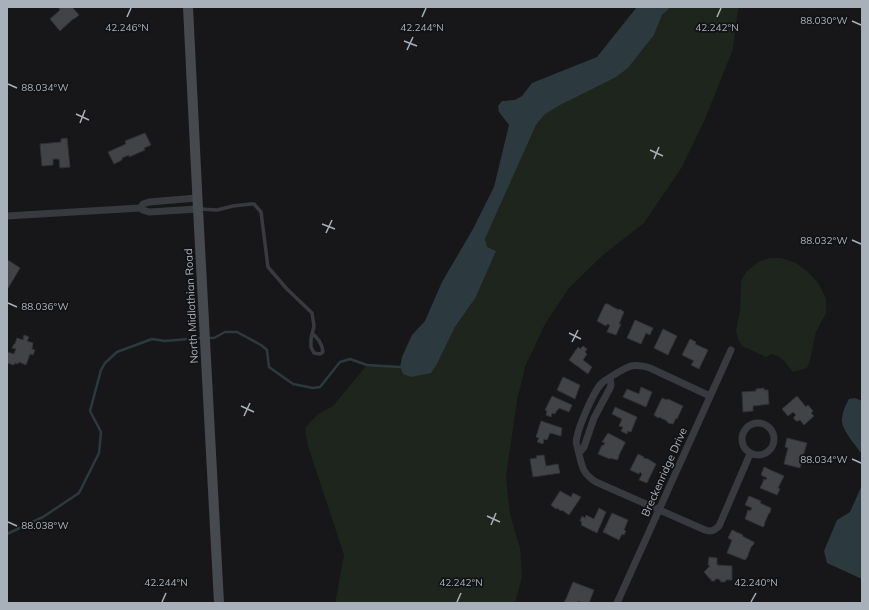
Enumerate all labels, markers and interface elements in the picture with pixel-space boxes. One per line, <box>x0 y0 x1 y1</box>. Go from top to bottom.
text: 88.030°W <box>800 14 848 27</box>
text: 42.246°N <box>105 21 149 34</box>
text: 42.244°N <box>400 21 444 34</box>
text: 42.242°N <box>695 21 739 34</box>
text: 88.034°W <box>21 81 69 94</box>
text: 88.032°W <box>800 234 848 247</box>
street label: North Midlothian Road <box>181 248 201 364</box>
text: 88.036°W <box>21 300 69 313</box>
street label: Breckenridge Drive <box>638 425 690 519</box>
text: 88.034°W <box>800 453 848 466</box>
text: 88.038°W <box>21 519 69 532</box>
text: 42.244°N <box>144 576 188 589</box>
text: 42.242°N <box>439 576 483 589</box>
text: 42.240°N <box>734 576 778 589</box>

